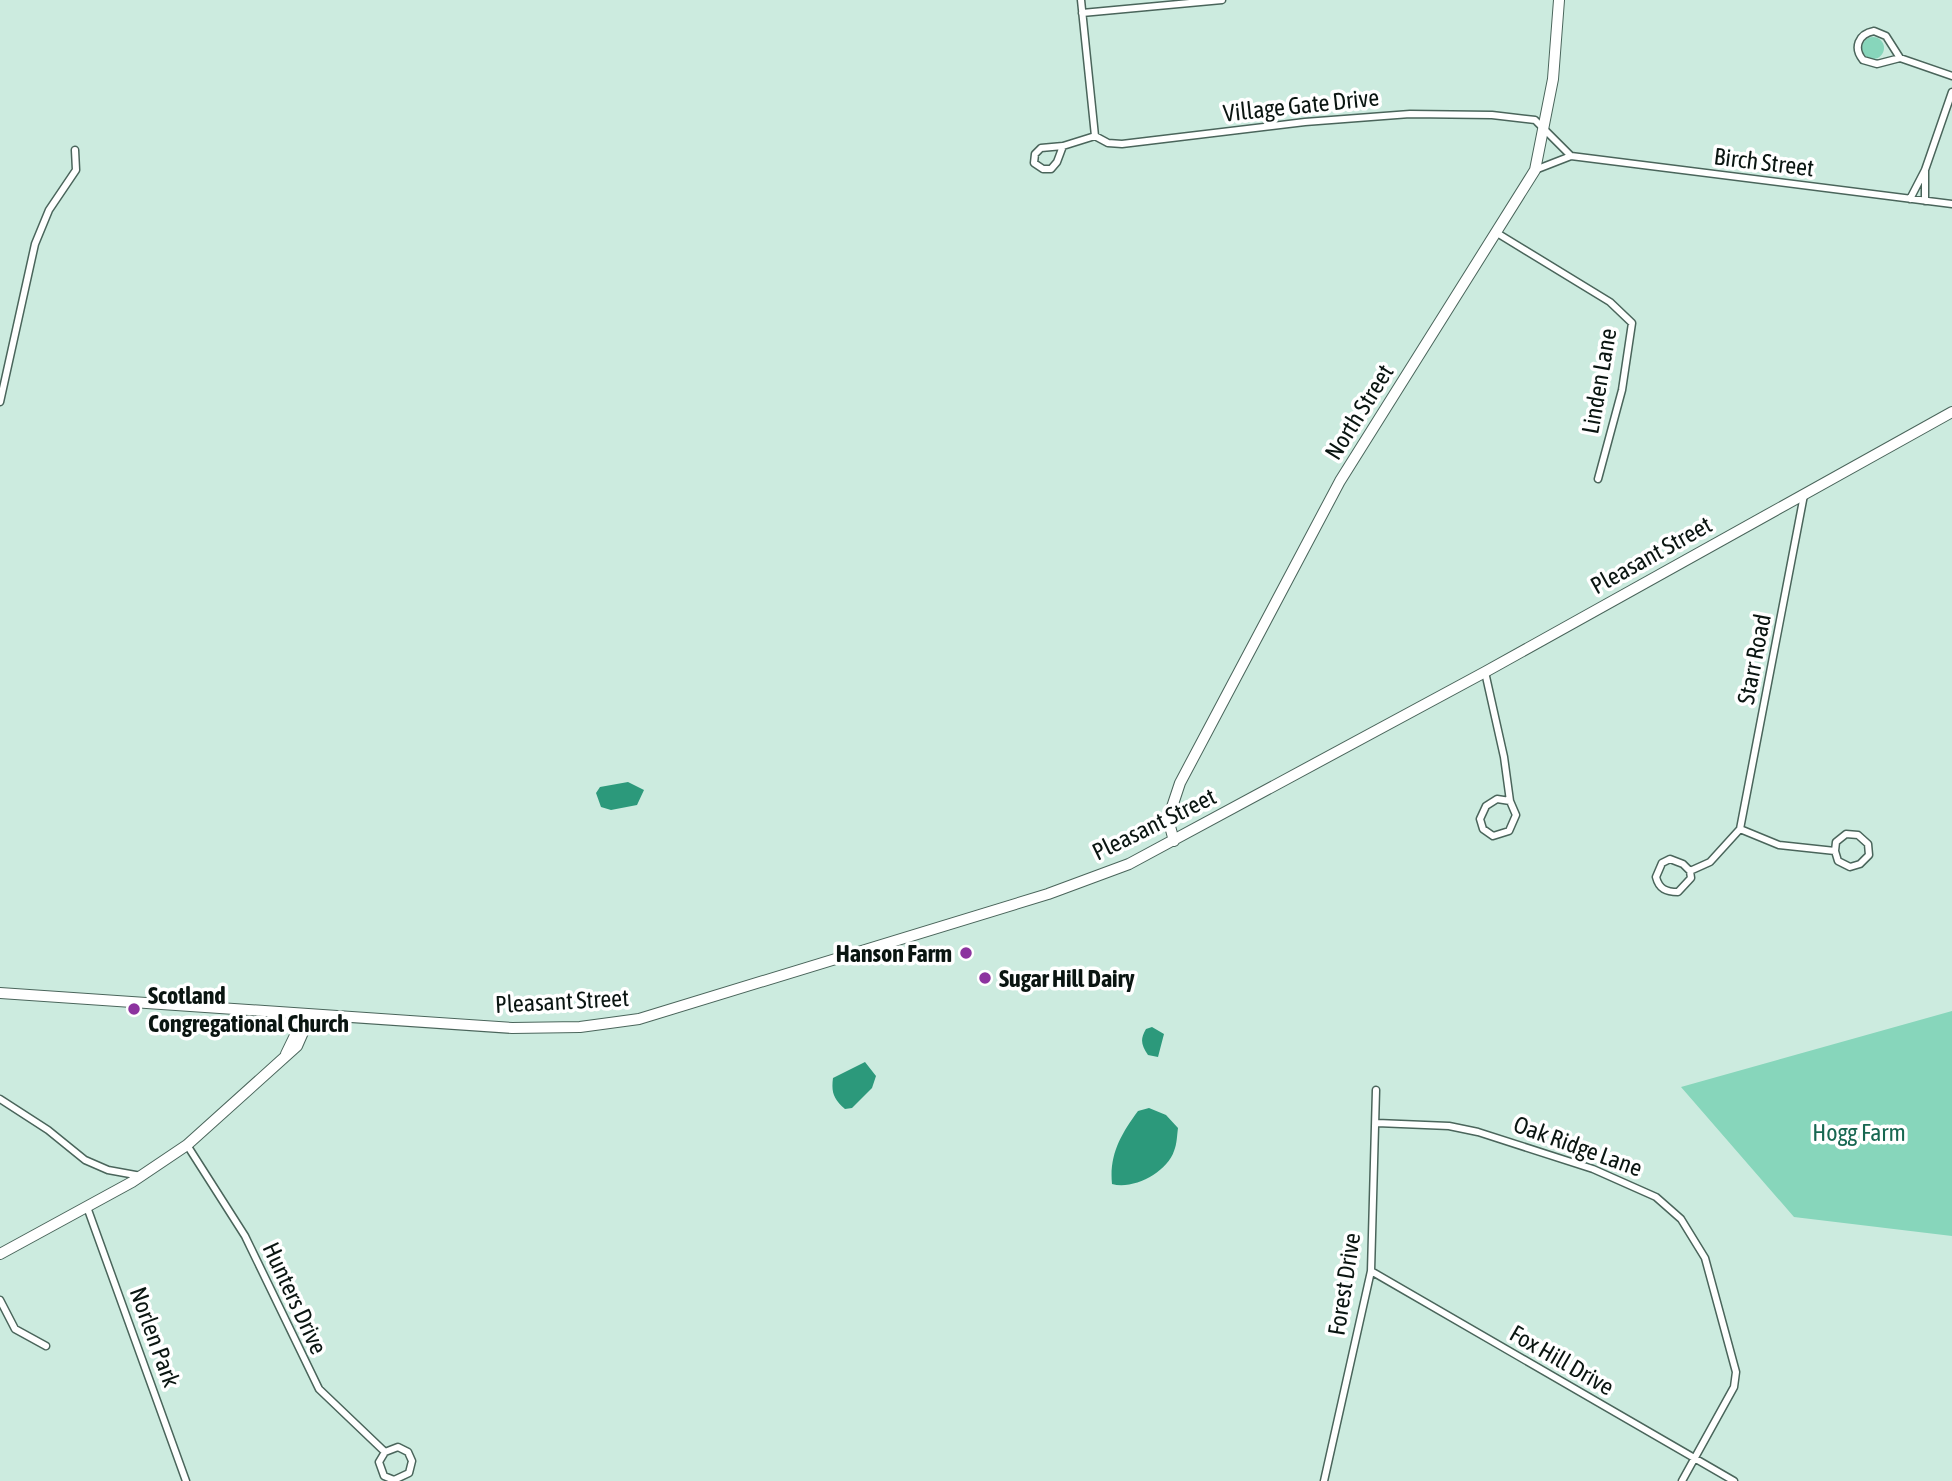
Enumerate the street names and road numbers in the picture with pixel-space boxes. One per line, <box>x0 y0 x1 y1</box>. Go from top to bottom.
street label: Village Gate Drive <box>1222 83 1380 127</box>
street label: Birch Street <box>1713 142 1816 182</box>
street label: Linden Lane <box>1576 326 1622 436</box>
street label: North Street <box>1319 359 1399 464</box>
street label: Pleasant Street <box>1586 511 1716 599</box>
street label: Starr Road <box>1732 612 1776 706</box>
street label: Pleasant Street <box>1088 782 1220 866</box>
street label: Pleasant Street <box>494 984 630 1018</box>
street label: Oak Ridge Lane <box>1510 1110 1646 1182</box>
street label: Forest Drive <box>1323 1231 1365 1337</box>
street label: Hunters Drive <box>257 1238 333 1358</box>
street label: Norlen Park <box>124 1283 186 1391</box>
street label: Fox Hill Drive <box>1505 1319 1619 1401</box>

